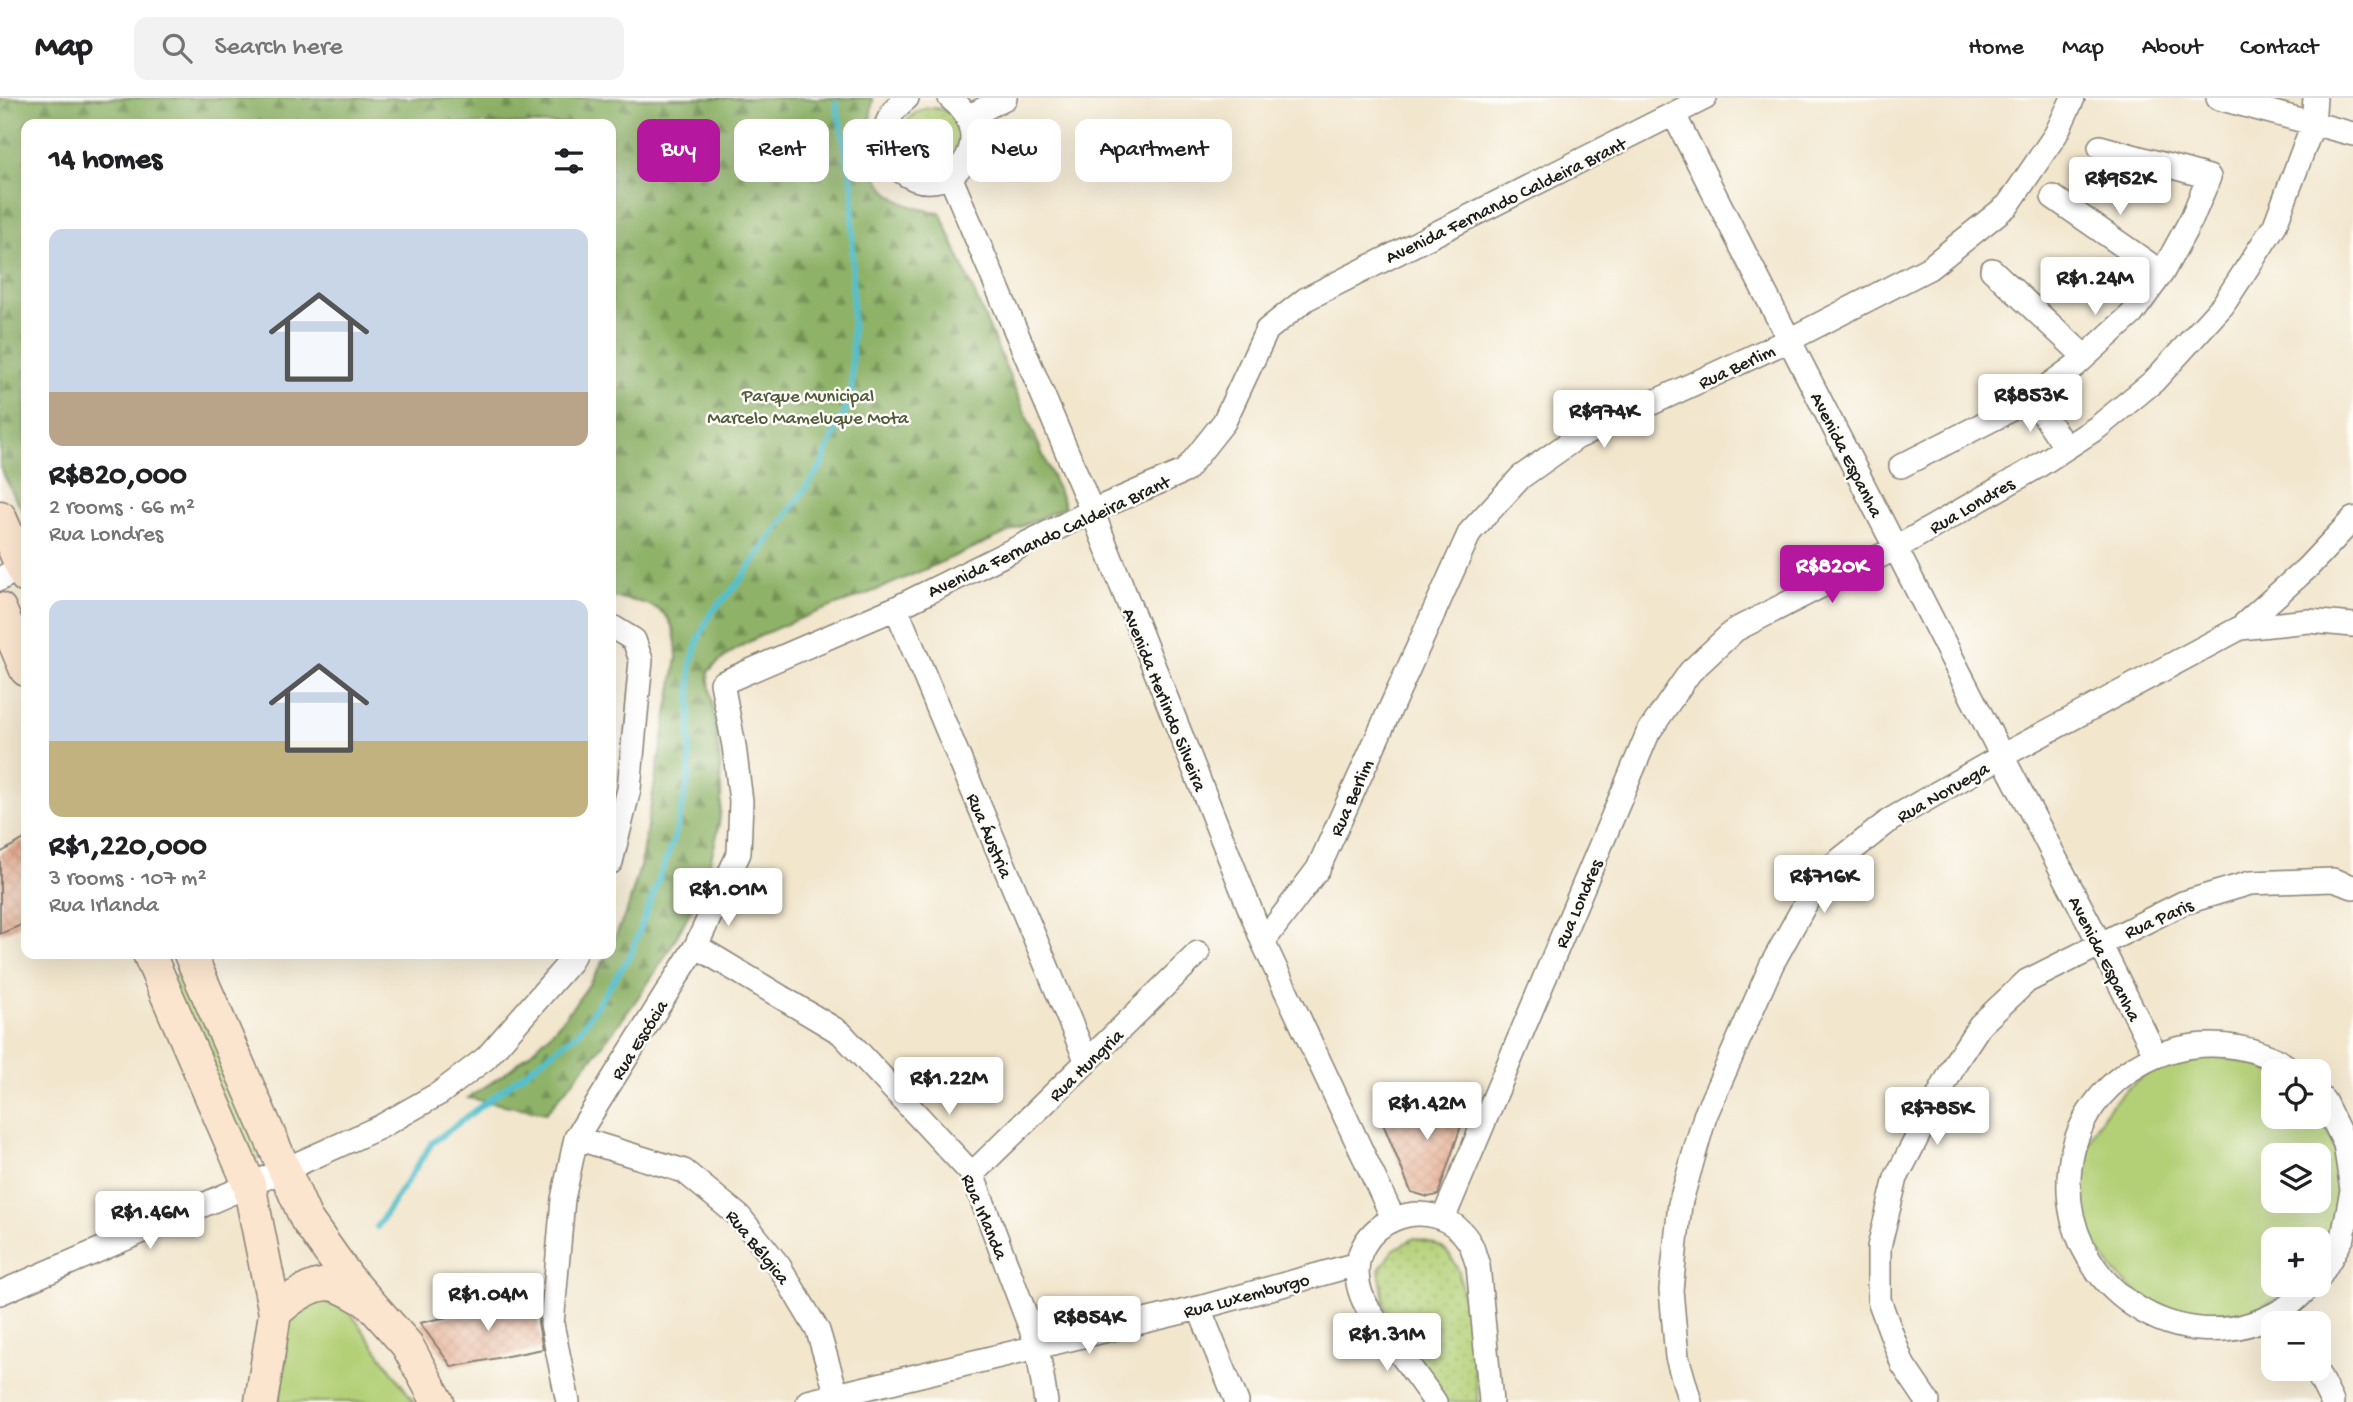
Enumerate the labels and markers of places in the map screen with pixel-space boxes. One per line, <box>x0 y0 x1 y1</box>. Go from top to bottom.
pin: R$952K <box>2063 158 2177 217</box>
pin: R$1.24M <box>2030 258 2160 317</box>
pin: R$853K <box>1973 374 2087 434</box>
pin: R$974K <box>1547 390 1661 450</box>
pin: R$820K <box>1775 546 1889 605</box>
pin: R$716K <box>1767 856 1881 915</box>
pin: R$1.01M <box>663 868 793 928</box>
pin: R$1.22M <box>884 1058 1014 1117</box>
pin: R$1.42M <box>1362 1082 1492 1142</box>
pin: R$785K <box>1880 1088 1994 1147</box>
pin: R$1.46M <box>85 1192 215 1251</box>
pin: R$1.04M <box>423 1274 553 1333</box>
pin: R$854K <box>1032 1296 1146 1356</box>
pin: R$1.31M <box>1322 1314 1452 1373</box>

